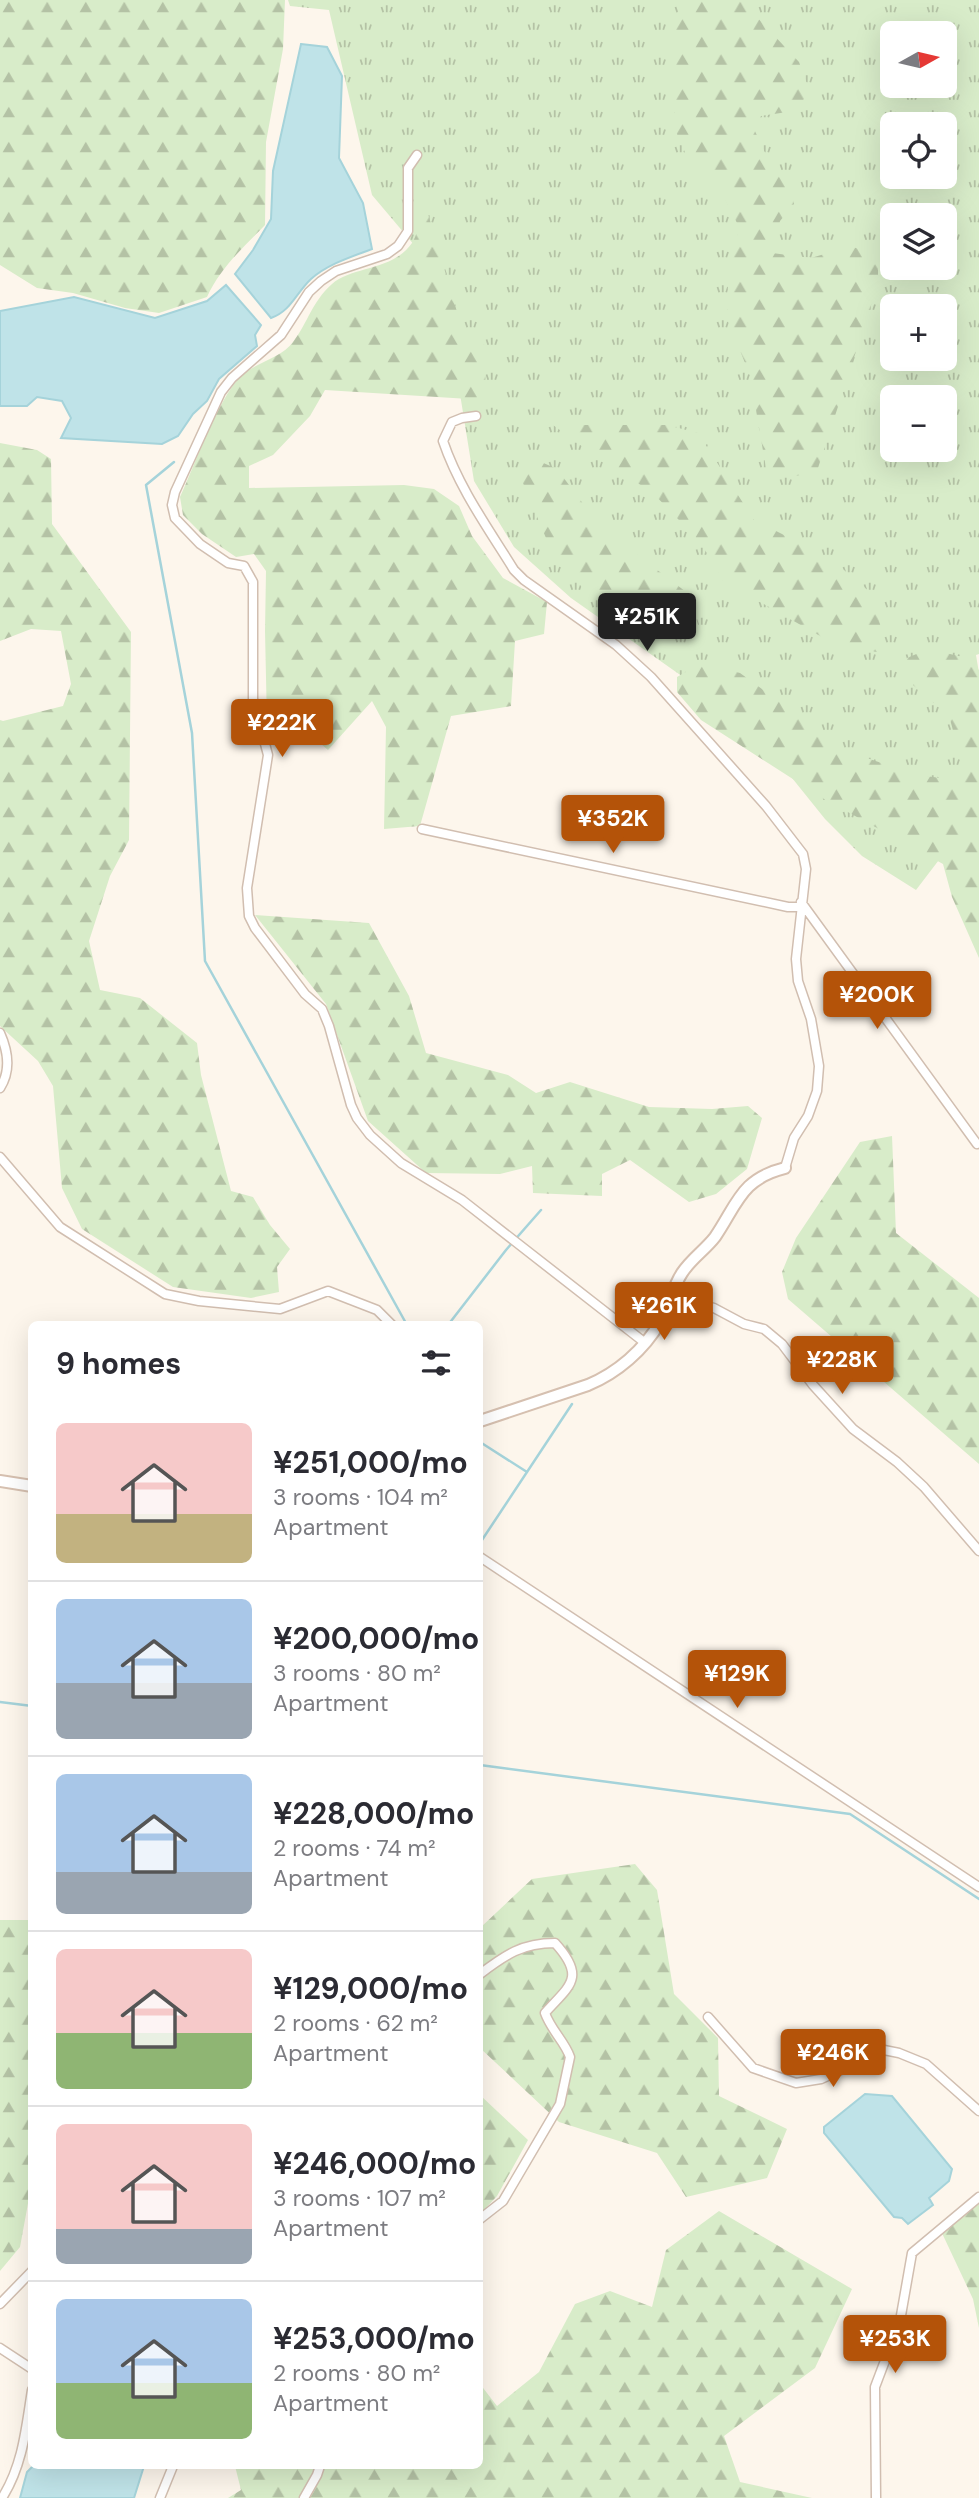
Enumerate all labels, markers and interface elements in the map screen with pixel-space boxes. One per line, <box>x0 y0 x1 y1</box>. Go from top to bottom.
north arrow <box>880 21 957 98</box>
map controls <box>880 21 957 462</box>
button: locate <box>880 112 957 189</box>
button: layers <box>880 203 957 280</box>
button: + <box>880 294 957 371</box>
button: − <box>880 385 957 462</box>
pin: ¥251K <box>598 594 696 653</box>
text: ¥251K <box>614 601 680 631</box>
pin: ¥222K <box>233 700 331 759</box>
text: ¥222K <box>247 707 317 737</box>
pin: ¥352K <box>564 796 662 855</box>
text: ¥352K <box>577 803 649 833</box>
pin: ¥200K <box>828 972 926 1031</box>
text: ¥200K <box>839 979 915 1009</box>
pin: ¥261K <box>615 1282 713 1342</box>
text: ¥261K <box>631 1290 697 1320</box>
pin: ¥228K <box>793 1336 891 1396</box>
text: 9 homes <box>56 1344 181 1383</box>
icon: filters <box>417 1344 455 1382</box>
text: ¥228K <box>807 1344 877 1374</box>
text: ¥251,000/mo <box>273 1443 468 1482</box>
icon: home <box>112 1451 196 1535</box>
text: 3 rooms · 104 m² <box>273 1482 448 1512</box>
text: Apartment <box>273 1512 388 1542</box>
text: ¥200,000/mo <box>273 1619 479 1658</box>
icon: home <box>112 1627 196 1711</box>
pin: ¥129K <box>688 1650 786 1710</box>
text: 3 rooms · 80 m² <box>273 1658 441 1688</box>
text: ¥129K <box>704 1658 770 1688</box>
text: Apartment <box>273 1688 388 1718</box>
text: ¥228,000/mo <box>273 1794 474 1833</box>
icon: home <box>112 1802 196 1886</box>
text: 2 rooms · 74 m² <box>273 1833 436 1863</box>
text: Apartment <box>273 1863 388 1893</box>
text: ¥129,000/mo <box>273 1969 468 2008</box>
icon: home <box>112 1977 196 2061</box>
text: 2 rooms · 62 m² <box>273 2008 438 2038</box>
pin: ¥246K <box>784 2030 882 2089</box>
text: ¥246K <box>797 2037 869 2067</box>
text: Apartment <box>273 2038 388 2068</box>
text: ¥246,000/mo <box>273 2144 476 2183</box>
icon: home <box>112 2152 196 2236</box>
text: 3 rooms · 107 m² <box>273 2183 446 2213</box>
text: Apartment <box>273 2213 388 2243</box>
pin: ¥253K <box>846 2316 944 2375</box>
text: ¥253,000/mo <box>273 2319 475 2358</box>
text: ¥253K <box>859 2323 931 2353</box>
icon: home <box>112 2327 196 2411</box>
text: 2 rooms · 80 m² <box>273 2358 440 2388</box>
text: Apartment <box>273 2388 388 2418</box>

